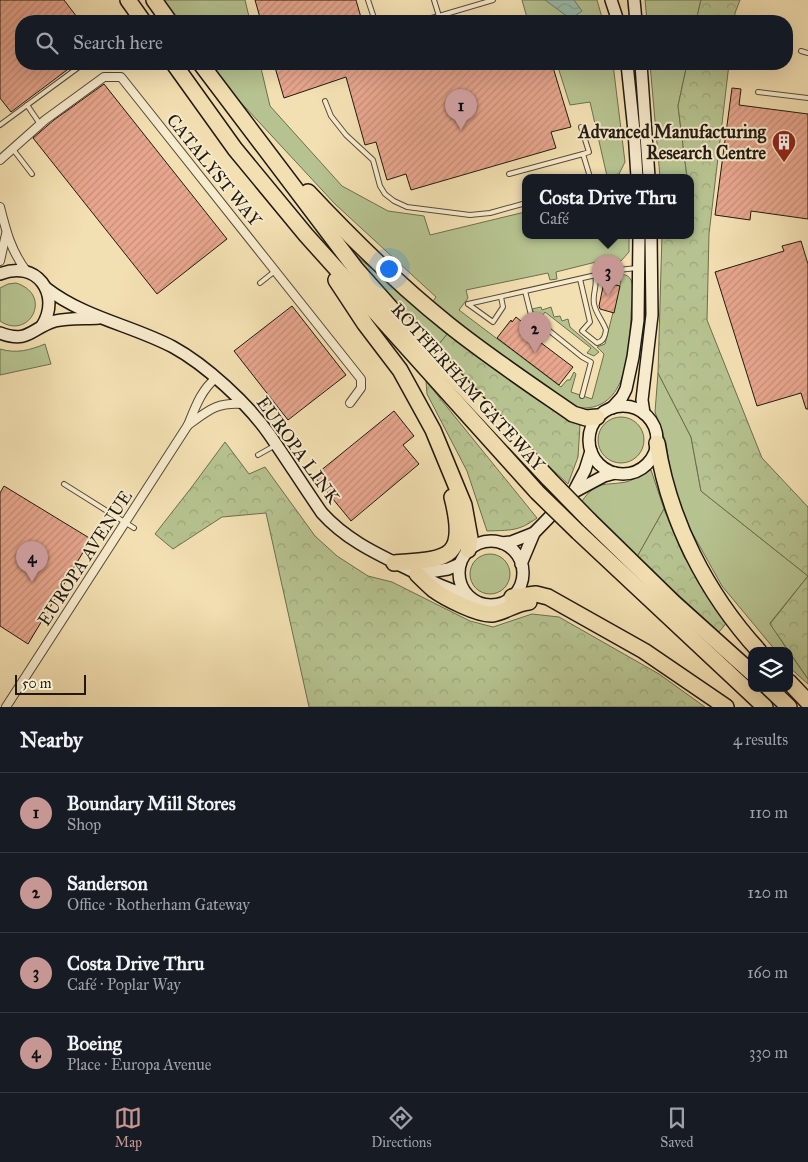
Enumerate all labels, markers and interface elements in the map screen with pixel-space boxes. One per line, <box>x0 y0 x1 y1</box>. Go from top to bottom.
search box <box>15 15 793 70</box>
icon: search <box>33 29 61 57</box>
text: Search here <box>73 31 163 54</box>
pin: 1 <box>445 89 477 130</box>
street label: CATALYST WAY <box>162 109 266 231</box>
place label: Advanced Manufacturing Research Centre <box>578 121 767 164</box>
building icon: Advanced Manufacturing Research Centre <box>771 129 797 163</box>
popup <box>522 174 694 239</box>
text: Costa Drive Thru <box>539 186 677 209</box>
text: Café <box>539 209 569 228</box>
pin: 3 <box>592 255 624 296</box>
your location <box>376 256 402 282</box>
street label: ROTHERHAM GATEWAY <box>387 298 550 476</box>
pin: 2 <box>519 312 551 353</box>
street label: EUROPA LINK <box>252 392 345 509</box>
street label: EUROPA AVENUE <box>33 486 137 630</box>
pin: 4 <box>16 541 48 582</box>
map controls <box>748 647 793 692</box>
button: layers <box>748 647 793 692</box>
scale bar <box>15 672 86 695</box>
text: 50 m <box>22 675 51 692</box>
text: Nearby <box>20 727 83 753</box>
text: 4 results <box>733 730 788 749</box>
text: Boundary Mill Stores <box>67 792 236 815</box>
text: 1 <box>33 803 39 822</box>
text: 110 m <box>749 803 788 822</box>
text: Shop <box>67 815 101 834</box>
text: Sanderson <box>67 872 148 895</box>
text: 2 <box>32 883 40 902</box>
text: 120 m <box>748 883 788 902</box>
text: Office · Rotherham Gateway <box>67 895 250 914</box>
text: Costa Drive Thru <box>67 952 204 975</box>
text: 3 <box>33 963 39 982</box>
text: 160 m <box>747 963 788 982</box>
text: Café · Poplar Way <box>67 975 181 994</box>
text: Boeing <box>67 1032 122 1055</box>
text: 4 <box>32 1043 40 1062</box>
text: 330 m <box>749 1043 788 1062</box>
text: Place · Europa Avenue <box>67 1055 211 1074</box>
tab: Map <box>114 1104 142 1151</box>
tab: Directions <box>371 1104 432 1151</box>
tab: Saved <box>660 1104 694 1151</box>

